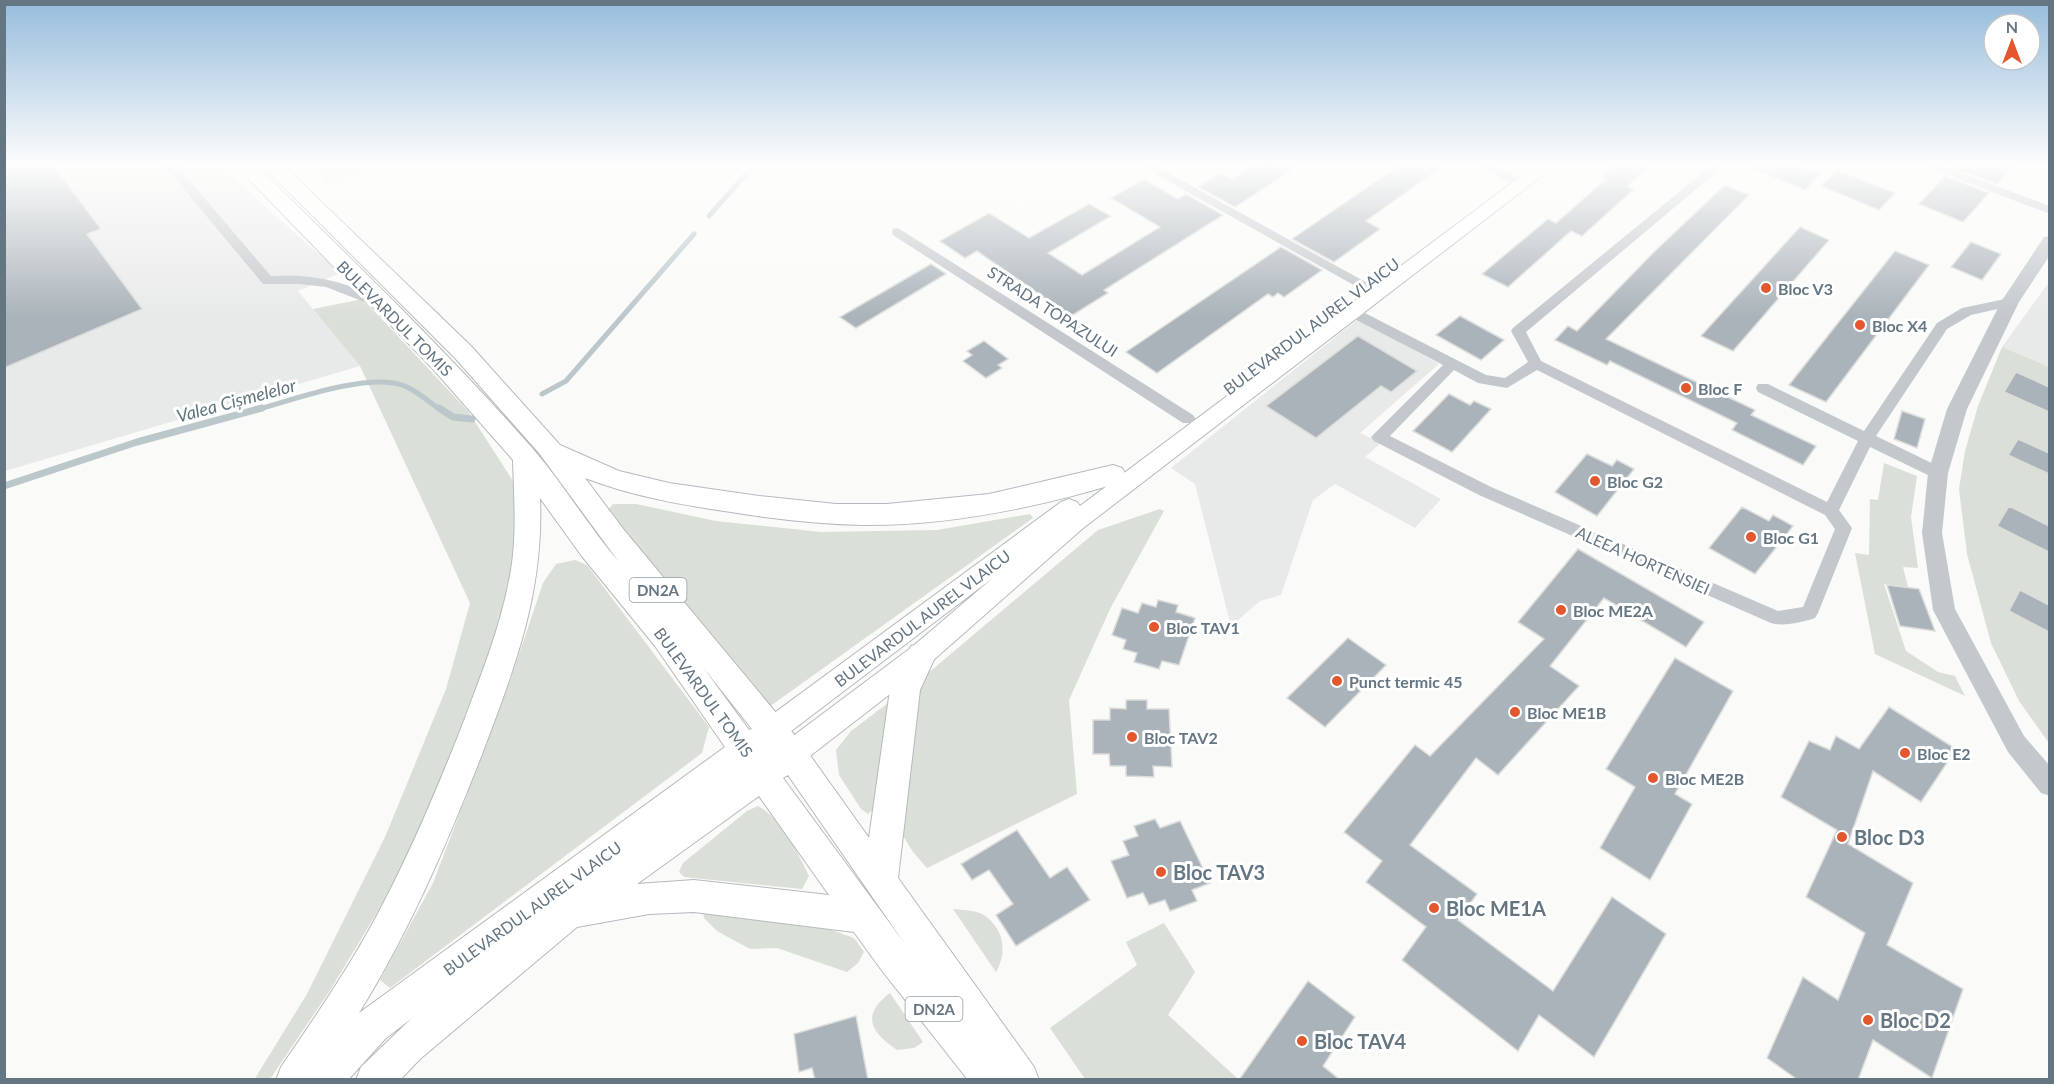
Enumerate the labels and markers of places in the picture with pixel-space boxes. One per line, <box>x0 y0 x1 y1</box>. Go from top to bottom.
place label: Bloc V3 <box>1778 279 1833 298</box>
marker: Bloc V3 <box>1759 281 1773 295</box>
place label: Bloc X4 <box>1872 316 1927 335</box>
marker: Bloc X4 <box>1853 318 1867 332</box>
place label: Bloc F <box>1698 379 1742 398</box>
marker: Bloc F <box>1679 381 1693 395</box>
place label: Bloc G2 <box>1607 472 1663 491</box>
marker: Bloc G2 <box>1588 474 1602 488</box>
place label: Bloc G1 <box>1763 528 1819 547</box>
marker: Bloc G1 <box>1744 530 1758 544</box>
place label: Bloc ME2A <box>1573 601 1654 620</box>
marker: Bloc ME2A <box>1554 603 1568 617</box>
place label: Bloc TAV1 <box>1166 618 1240 637</box>
marker: Bloc TAV1 <box>1147 620 1161 634</box>
place label: Punct termic 45 <box>1349 672 1463 691</box>
marker: Punct termic 45 <box>1330 674 1344 688</box>
place label: Bloc ME1B <box>1527 703 1606 722</box>
marker: Bloc ME1B <box>1508 705 1522 719</box>
place label: Bloc TAV2 <box>1144 728 1218 747</box>
marker: Bloc TAV2 <box>1125 730 1139 744</box>
place label: Bloc E2 <box>1917 744 1971 763</box>
marker: Bloc E2 <box>1898 746 1912 760</box>
place label: Bloc ME2B <box>1665 769 1744 788</box>
marker: Bloc ME2B <box>1646 771 1660 785</box>
place label: Bloc D3 <box>1854 825 1925 849</box>
marker: Bloc D3 <box>1835 830 1849 844</box>
place label: Bloc TAV3 <box>1173 860 1265 884</box>
marker: Bloc TAV3 <box>1154 865 1168 879</box>
place label: Bloc ME1A <box>1446 896 1546 920</box>
marker: Bloc ME1A <box>1427 901 1441 915</box>
place label: Bloc D2 <box>1880 1008 1951 1032</box>
marker: Bloc D2 <box>1861 1013 1875 1027</box>
place label: Bloc TAV4 <box>1314 1029 1407 1053</box>
marker: Bloc TAV4 <box>1295 1034 1309 1048</box>

